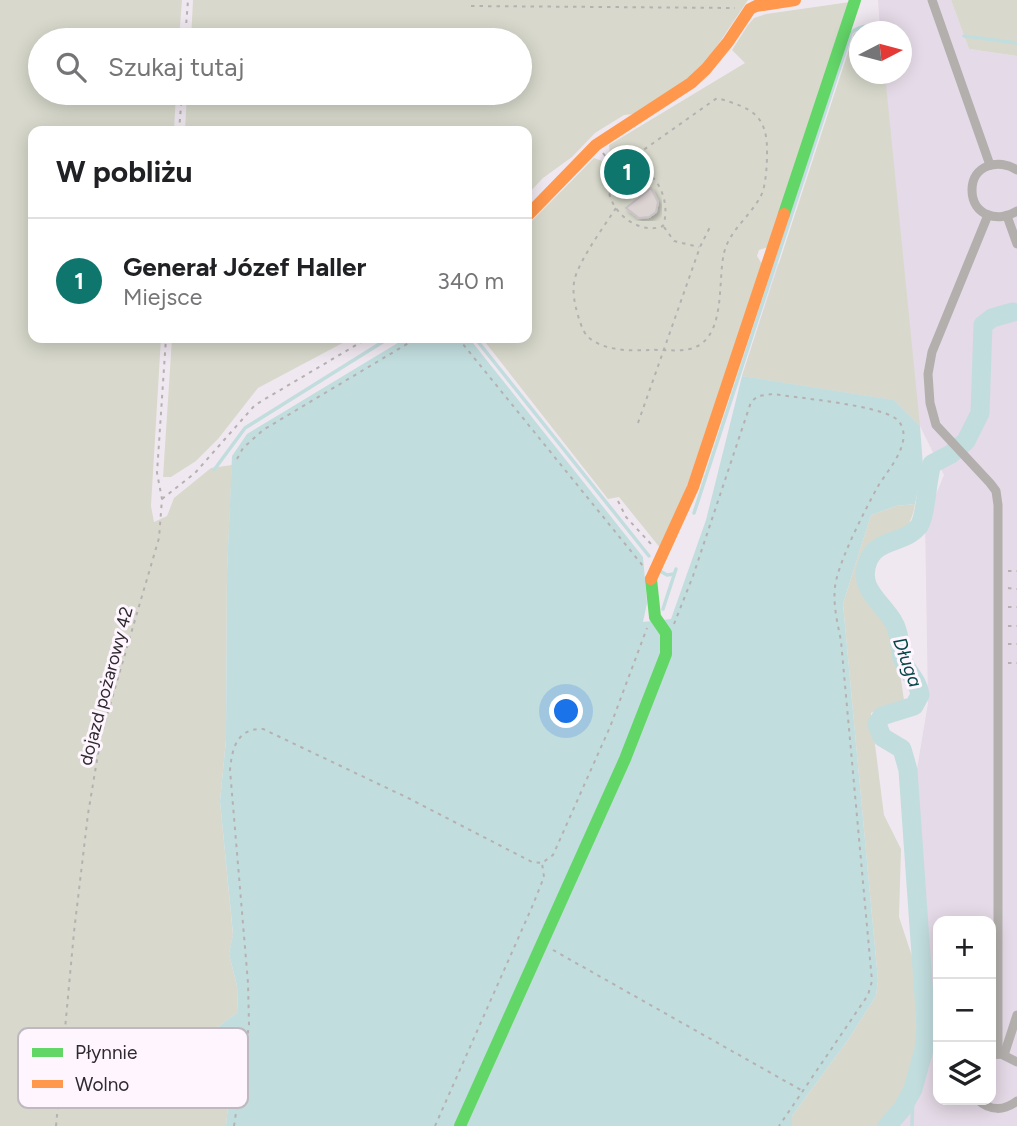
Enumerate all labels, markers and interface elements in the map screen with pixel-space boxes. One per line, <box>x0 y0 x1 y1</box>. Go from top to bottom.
north arrow <box>849 21 912 84</box>
search box <box>28 28 532 105</box>
icon: search <box>52 48 90 86</box>
text: Szukaj tutaj <box>108 51 245 83</box>
pin: 1 <box>604 146 650 198</box>
text: W pobliżu <box>56 153 193 190</box>
text: Generał Józef Haller <box>123 251 366 283</box>
text: 1 <box>74 267 84 295</box>
text: 340 m <box>437 267 504 295</box>
text: Miejsce <box>123 283 202 311</box>
street label: dojazd pożarowy 42 <box>74 604 138 768</box>
water label: Długa <box>888 634 927 690</box>
your location <box>549 694 583 728</box>
map controls <box>933 916 996 1105</box>
button: + <box>933 916 996 979</box>
button: − <box>933 979 996 1042</box>
legend <box>18 1028 248 1108</box>
text: Płynnie <box>75 1041 137 1064</box>
button: layers <box>933 1042 996 1105</box>
text: Wolno <box>75 1073 129 1096</box>

